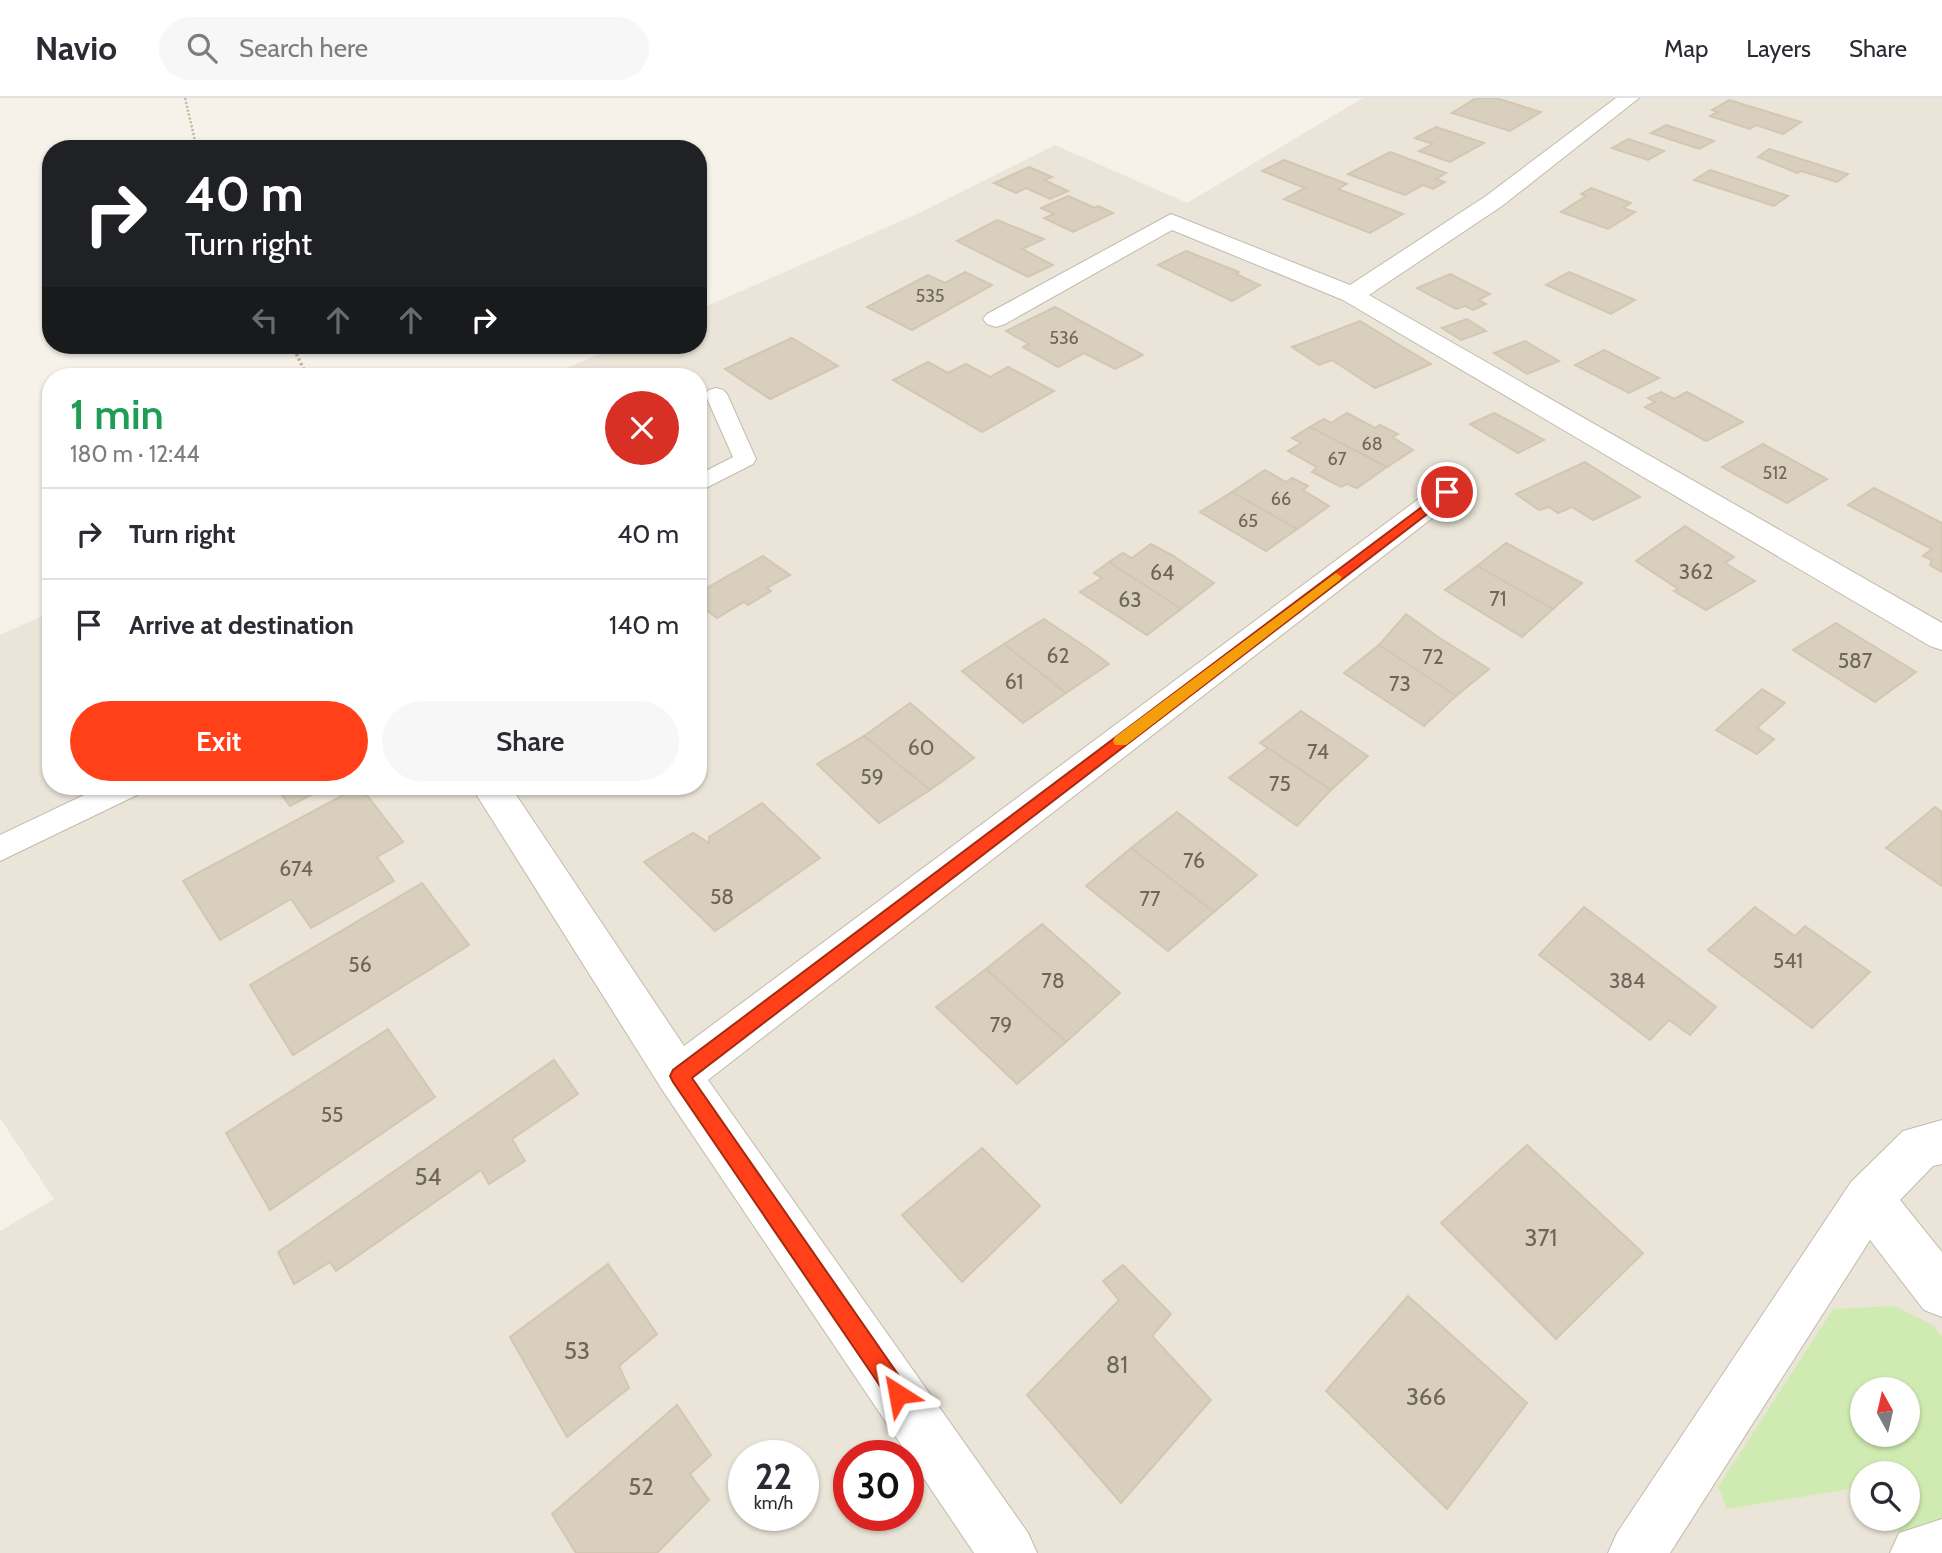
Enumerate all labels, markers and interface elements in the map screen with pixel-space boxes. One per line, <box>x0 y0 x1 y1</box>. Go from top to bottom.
search box <box>159 17 649 80</box>
text: Navio <box>35 28 117 68</box>
icon: search <box>183 29 221 67</box>
text: Search here <box>239 32 368 64</box>
text: Map <box>1664 34 1708 63</box>
text: Layers <box>1746 34 1811 63</box>
text: Share <box>1849 34 1907 63</box>
text: 40 m <box>185 164 304 223</box>
icon: right <box>70 168 161 259</box>
text: Turn right <box>185 224 312 263</box>
house number: 535 <box>915 285 945 307</box>
icon: left <box>246 301 284 339</box>
icon: ahead <box>319 301 357 339</box>
icon: ahead <box>392 301 430 339</box>
icon: right <box>465 301 503 339</box>
house number: 536 <box>1049 327 1079 349</box>
text: 1 min <box>70 388 164 440</box>
button: close <box>605 391 679 465</box>
house number: 68 <box>1361 433 1383 455</box>
text: 180 m · 12:44 <box>70 440 200 468</box>
house number: 67 <box>1327 448 1347 470</box>
pin <box>1417 462 1477 522</box>
house number: 512 <box>1762 462 1788 484</box>
icon: arrive <box>1428 473 1466 511</box>
house number: 66 <box>1271 488 1291 510</box>
house number: 65 <box>1238 510 1258 532</box>
icon: right <box>70 515 108 553</box>
text: Turn right <box>129 518 235 550</box>
text: 40 m <box>617 518 679 550</box>
house number: 362 <box>1679 559 1713 584</box>
house number: 64 <box>1150 560 1174 585</box>
house number: 71 <box>1489 586 1507 611</box>
house number: 63 <box>1118 587 1142 612</box>
icon: arrive <box>70 606 108 644</box>
text: Arrive at destination <box>129 609 354 641</box>
text: 140 m <box>609 609 679 641</box>
house number: 62 <box>1047 643 1069 668</box>
house number: 72 <box>1422 644 1444 669</box>
house number: 587 <box>1838 648 1873 673</box>
house number: 61 <box>1005 669 1023 694</box>
house number: 73 <box>1389 671 1411 696</box>
button: Exit <box>70 701 368 781</box>
button: Share <box>382 701 679 781</box>
house number: 60 <box>908 735 934 760</box>
house number: 74 <box>1307 739 1329 764</box>
house number: 59 <box>860 764 884 789</box>
house number: 75 <box>1269 771 1291 796</box>
house number: 76 <box>1183 848 1205 873</box>
house number: 674 <box>279 856 313 881</box>
house number: 58 <box>710 884 734 909</box>
house number: 77 <box>1139 886 1161 911</box>
house number: 541 <box>1773 948 1803 973</box>
house number: 56 <box>348 952 372 977</box>
house number: 78 <box>1041 968 1065 993</box>
house number: 384 <box>1609 968 1645 993</box>
house number: 79 <box>990 1012 1012 1037</box>
house number: 55 <box>321 1102 343 1127</box>
house number: 54 <box>415 1162 442 1191</box>
house number: 371 <box>1525 1223 1557 1252</box>
house number: 53 <box>564 1336 590 1365</box>
house number: 81 <box>1106 1350 1128 1379</box>
position arrow <box>861 1357 935 1431</box>
north arrow <box>1850 1377 1920 1447</box>
map controls <box>1850 1377 1920 1531</box>
house number: 366 <box>1406 1382 1446 1411</box>
speed limit sign: 30 <box>833 1440 924 1531</box>
text: 22 <box>755 1455 792 1498</box>
button: search <box>1850 1461 1920 1531</box>
house number: 52 <box>628 1472 654 1501</box>
text: km/h <box>754 1492 793 1514</box>

